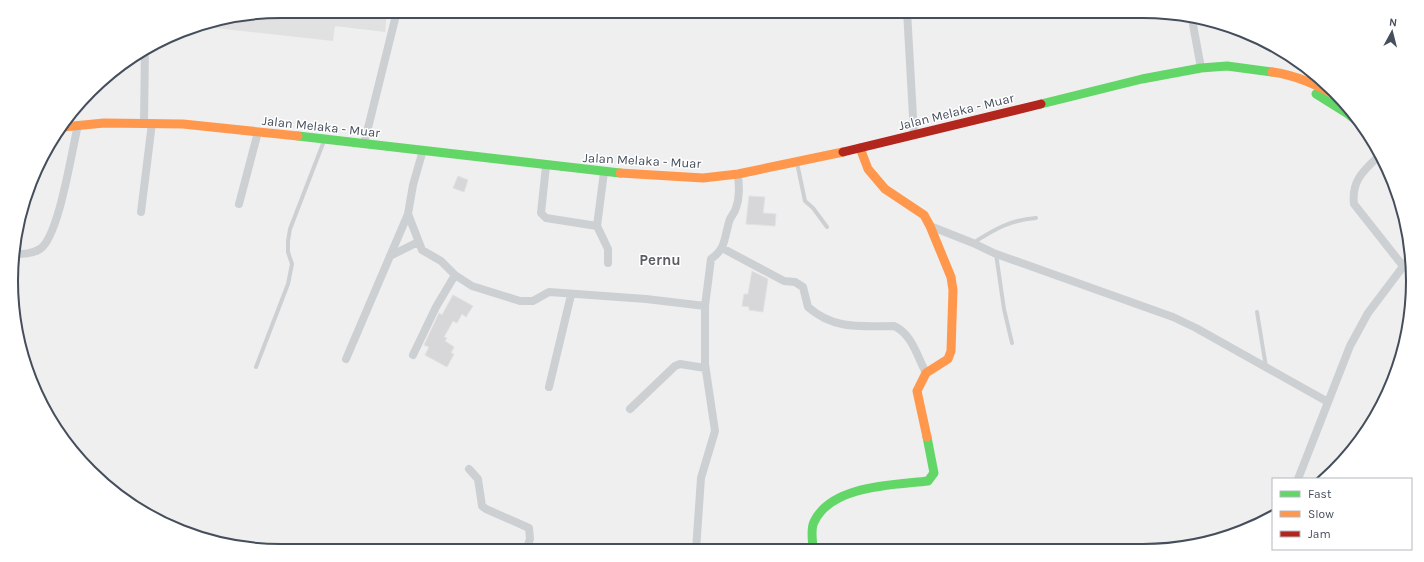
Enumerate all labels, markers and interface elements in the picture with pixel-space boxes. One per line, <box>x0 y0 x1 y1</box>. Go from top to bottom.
north arrow <box>1372 12 1412 52</box>
text: N <box>1388 16 1398 30</box>
street label: Jalan Melaka - Muar <box>897 90 1016 133</box>
street label: Jalan Melaka - Muar <box>261 113 381 140</box>
street label: Jalan Melaka - Muar <box>582 150 702 171</box>
district label: Pernu <box>639 251 681 269</box>
legend <box>1272 478 1412 550</box>
text: Fast <box>1308 487 1332 501</box>
text: Slow <box>1308 507 1334 521</box>
text: Jam <box>1308 527 1331 541</box>

